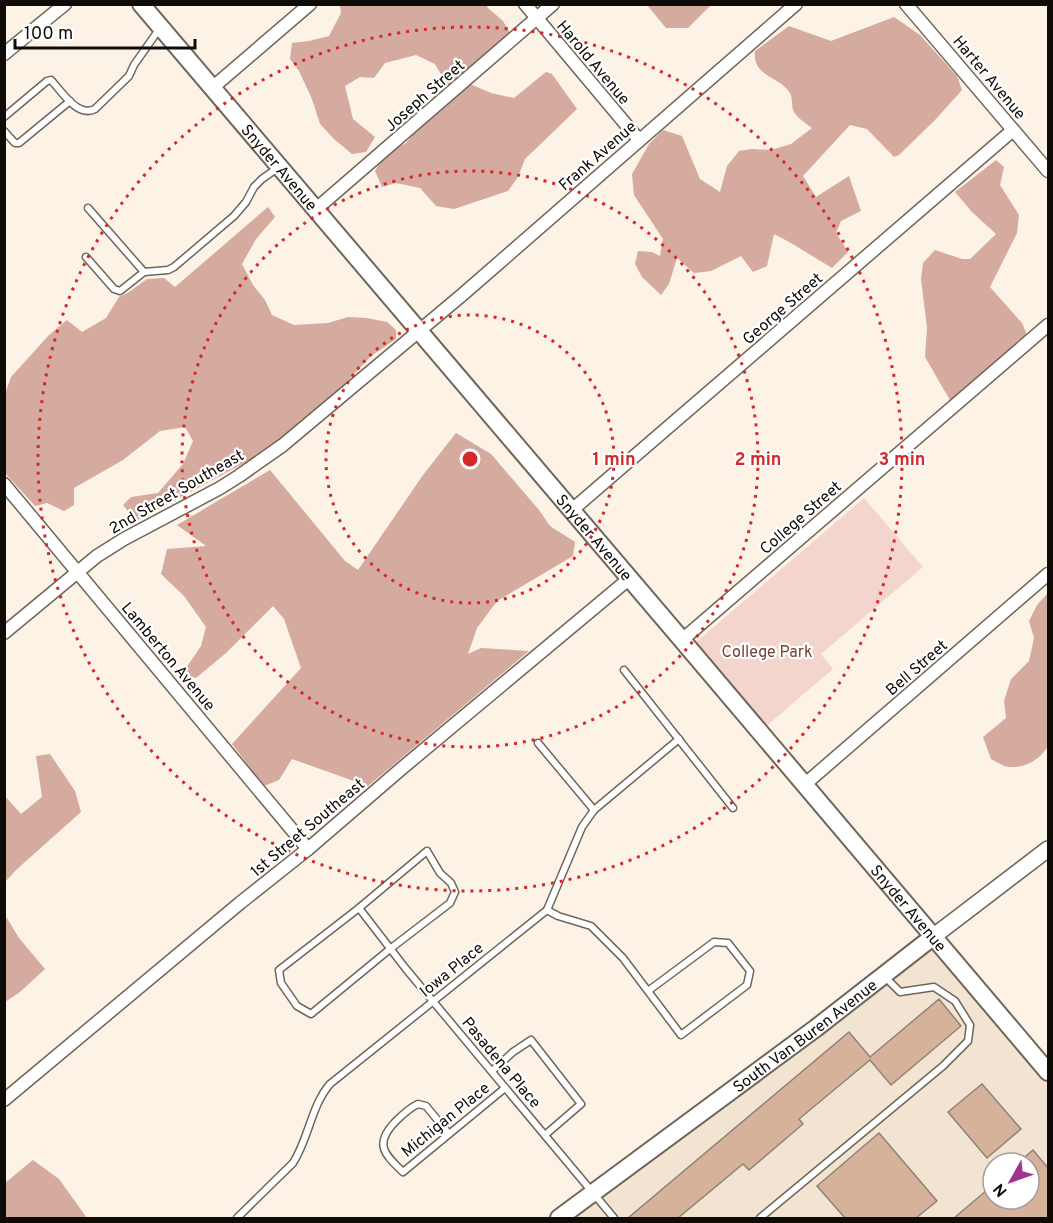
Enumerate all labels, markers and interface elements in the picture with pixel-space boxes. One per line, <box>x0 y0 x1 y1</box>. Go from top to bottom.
scale bar <box>15 12 195 50</box>
street label: Harold Avenue <box>551 17 634 110</box>
text: 100 m <box>24 23 73 46</box>
street label: Harter Avenue <box>948 32 1029 124</box>
street label: Joseph Street <box>381 56 469 137</box>
street label: Frank Avenue <box>555 117 641 196</box>
street label: Snyder Avenue <box>236 121 321 216</box>
street label: George Street <box>739 269 828 350</box>
street label: 2nd Street Southeast <box>106 446 248 539</box>
centre of rings <box>460 449 480 469</box>
text: 1 min <box>592 449 636 472</box>
text: 2 min <box>734 449 782 472</box>
text: 3 min <box>879 449 925 472</box>
street label: College Street <box>756 478 846 560</box>
street label: Snyder Avenue <box>551 491 636 586</box>
street label: Lamberton Avenue <box>116 599 219 716</box>
street label: Bell Street <box>882 636 952 701</box>
park label: College Park <box>722 643 812 663</box>
street label: 1st Street Southeast <box>247 775 370 882</box>
street label: Snyder Avenue <box>865 862 950 957</box>
street label: Iowa Place <box>416 939 488 1002</box>
street label: South Van Buren Avenue <box>730 976 882 1098</box>
street label: Pasadena Place <box>457 1014 544 1113</box>
street label: Michigan Place <box>398 1079 495 1162</box>
north arrow <box>981 1151 1041 1211</box>
text: N <box>990 1179 1012 1200</box>

